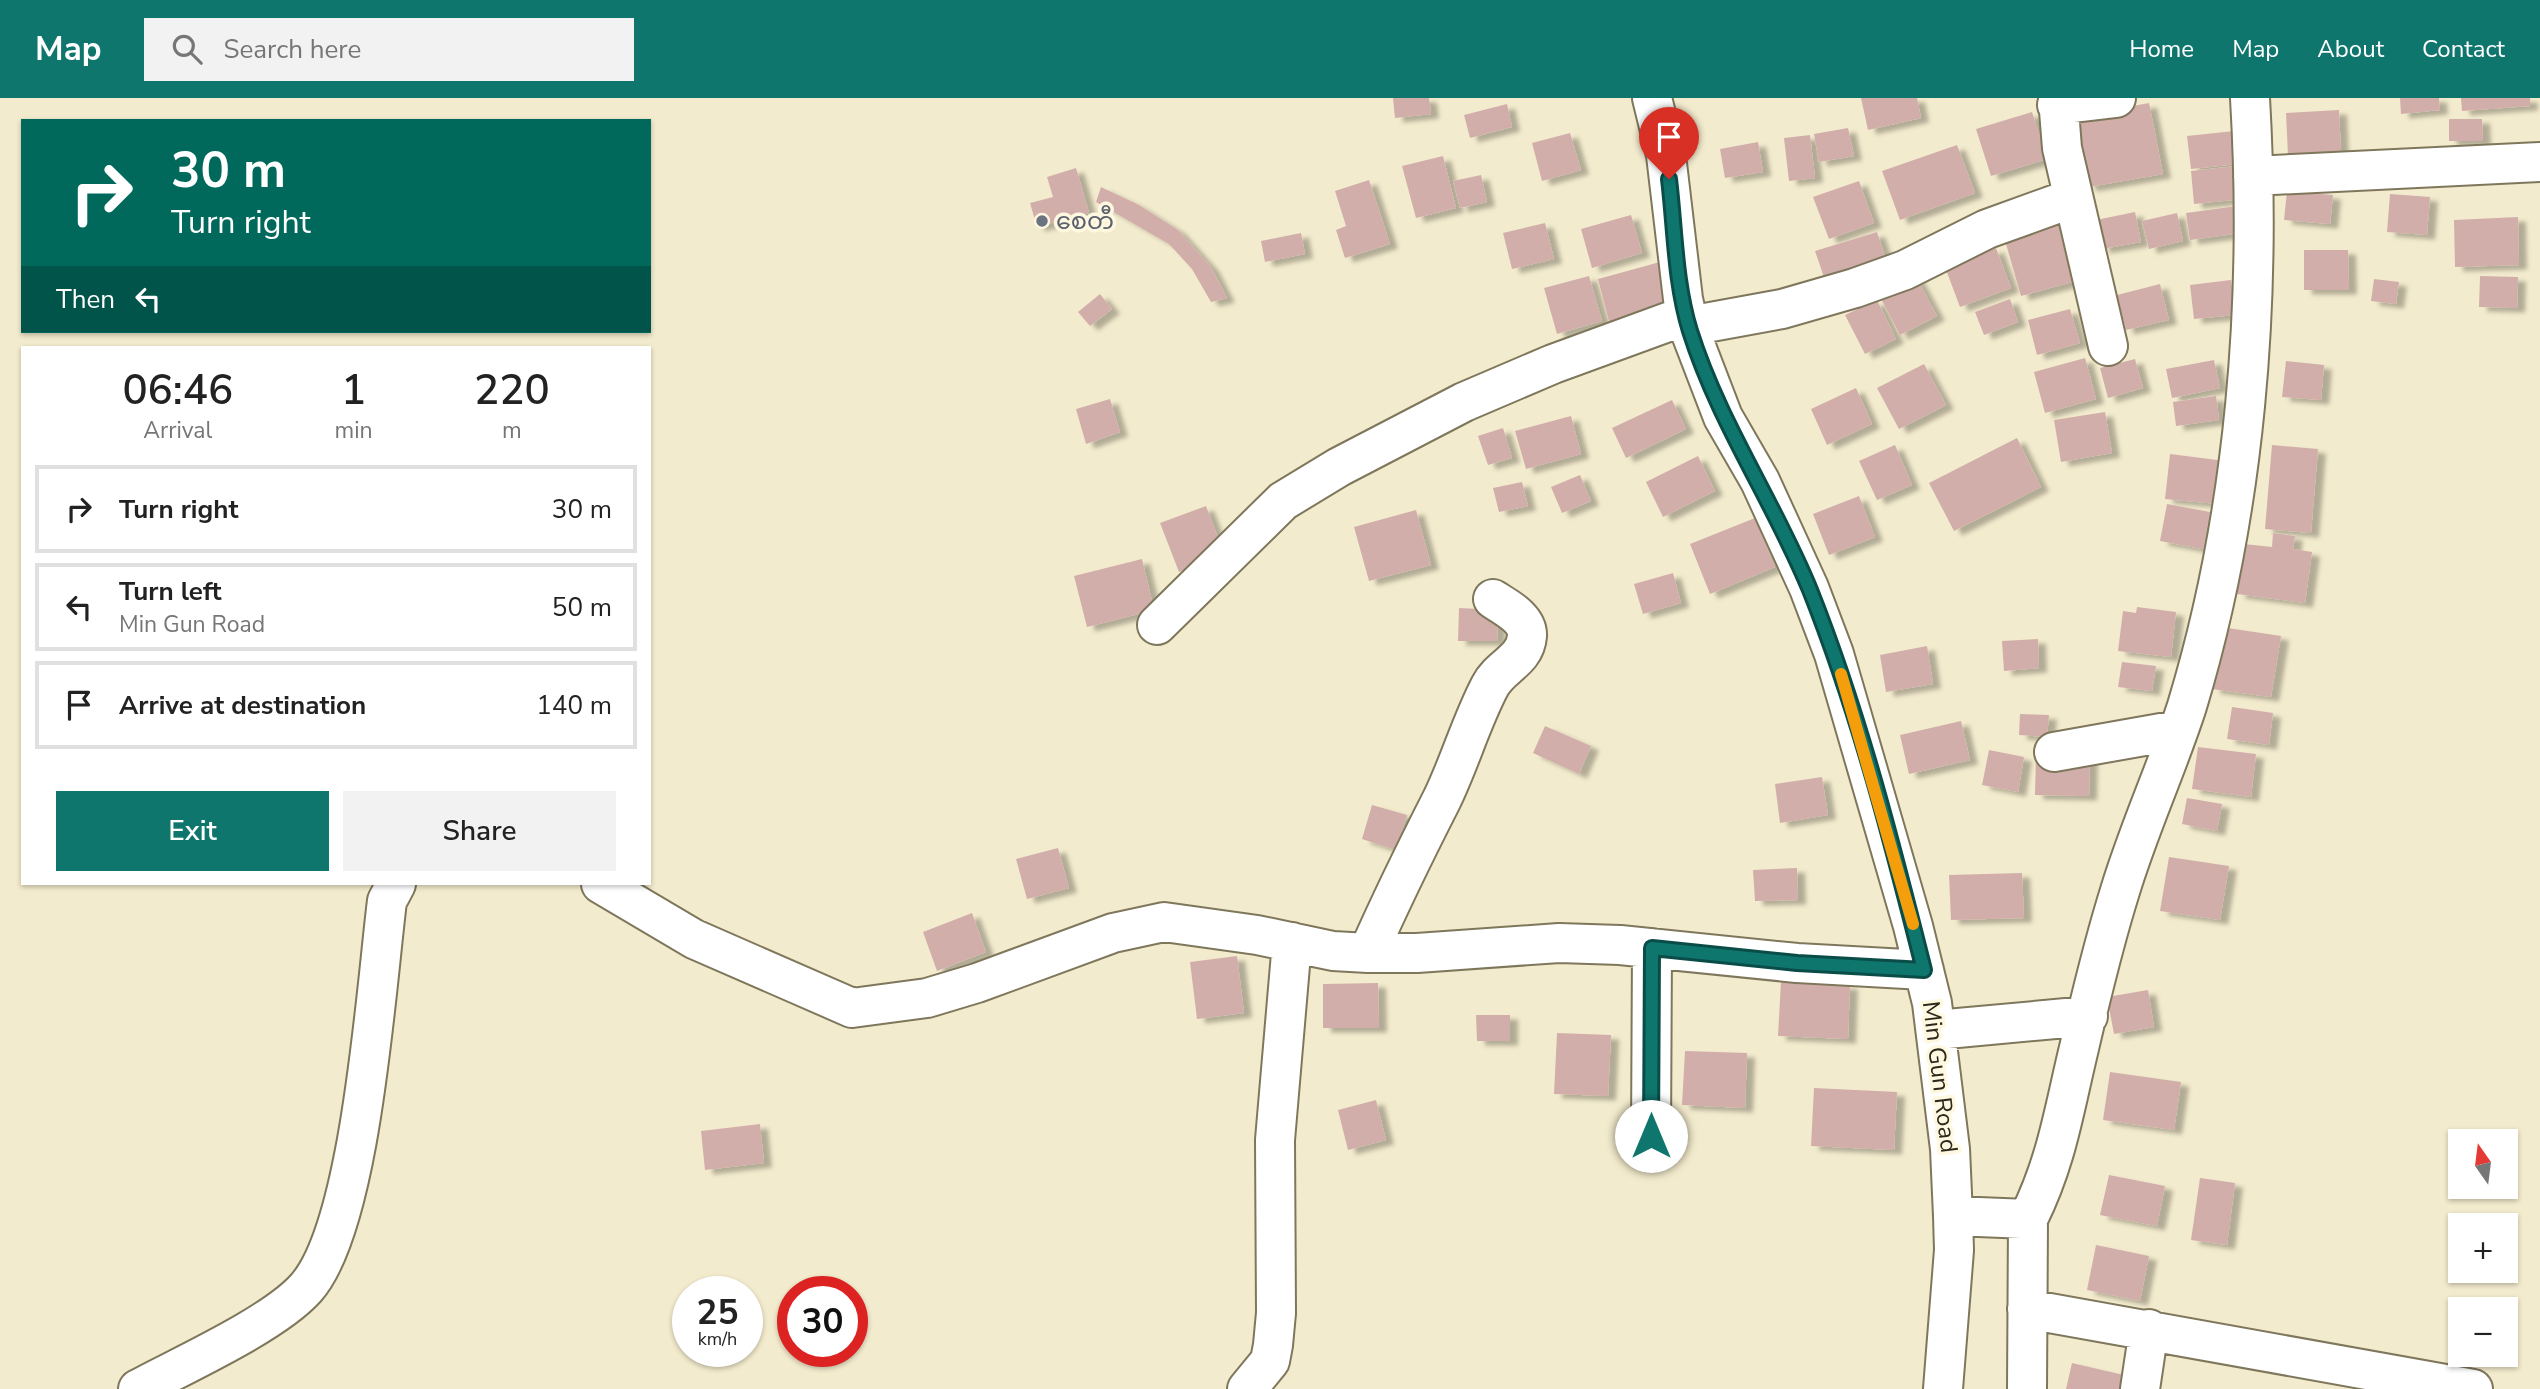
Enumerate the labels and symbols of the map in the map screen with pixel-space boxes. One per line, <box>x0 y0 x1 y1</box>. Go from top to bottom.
pin <box>1639 107 1699 179</box>
place label: စေတီ <box>1056 205 1114 237</box>
marker: စေတီ <box>1034 213 1050 229</box>
street label: Min Gun Road <box>1915 999 1965 1155</box>
position arrow <box>1614 1099 1688 1173</box>
north arrow <box>2448 1129 2518 1199</box>
speed limit sign: 30 <box>777 1276 868 1367</box>

